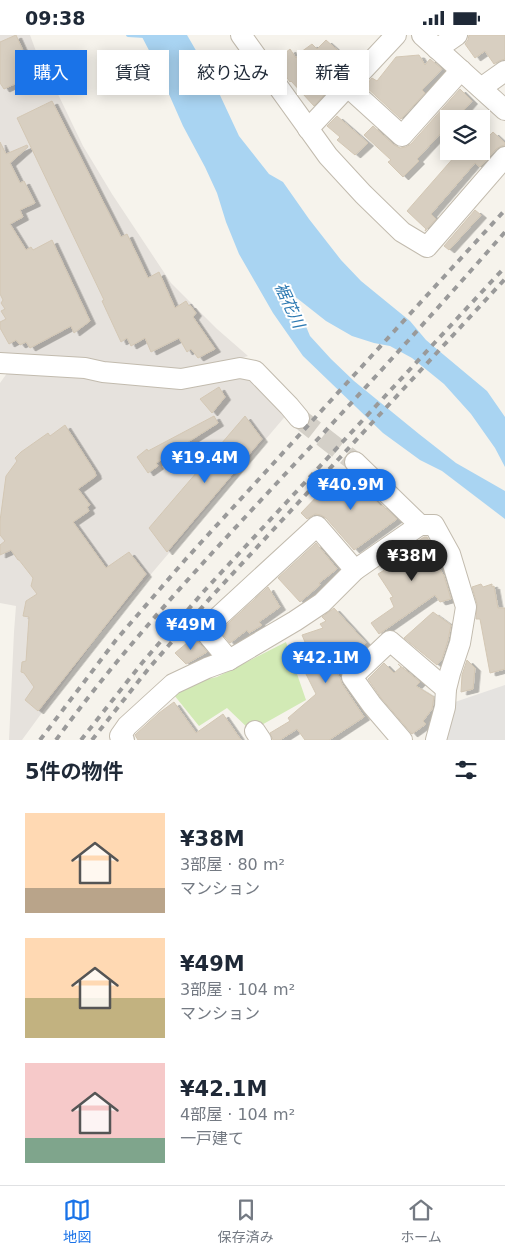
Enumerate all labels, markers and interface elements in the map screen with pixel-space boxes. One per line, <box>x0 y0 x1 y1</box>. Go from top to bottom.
text: 09:38 <box>25 7 85 29</box>
chip: 購入 <box>15 50 87 95</box>
chip: 賃貸 <box>97 50 169 95</box>
chip: 絞り込み <box>179 50 287 95</box>
chip: 新着 <box>297 50 369 95</box>
map controls <box>440 110 490 160</box>
button: layers <box>440 110 490 160</box>
water label: 裾花川 <box>271 279 309 333</box>
pin: ¥19.4M <box>164 441 246 484</box>
text: ¥19.4M <box>172 448 238 467</box>
pin: ¥40.9M <box>310 469 392 511</box>
text: ¥40.9M <box>318 475 384 494</box>
pin: ¥38M <box>382 539 442 582</box>
text: ¥38M <box>387 546 437 565</box>
pin: ¥49M <box>161 609 221 651</box>
text: ¥49M <box>166 615 216 634</box>
pin: ¥42.1M <box>285 641 367 684</box>
text: ¥42.1M <box>293 648 359 667</box>
icon: filters <box>452 756 480 784</box>
text: 5件の物件 <box>25 760 124 784</box>
text: ¥38M <box>180 827 245 851</box>
icon: home <box>65 833 125 893</box>
text: 3部屋 · 80 m² <box>180 855 285 874</box>
text: マンション <box>180 879 260 898</box>
text: ¥49M <box>180 952 245 976</box>
icon: home <box>65 958 125 1018</box>
text: 3部屋 · 104 m² <box>180 980 295 999</box>
text: マンション <box>180 1004 260 1023</box>
text: ¥42.1M <box>180 1077 267 1101</box>
icon: home <box>65 1083 125 1143</box>
text: 4部屋 · 104 m² <box>180 1105 295 1124</box>
text: 一戸建て <box>180 1129 244 1148</box>
tab: 地図 <box>63 1196 91 1246</box>
tab: 保存済み <box>218 1196 274 1246</box>
tab: ホーム <box>400 1196 442 1246</box>

